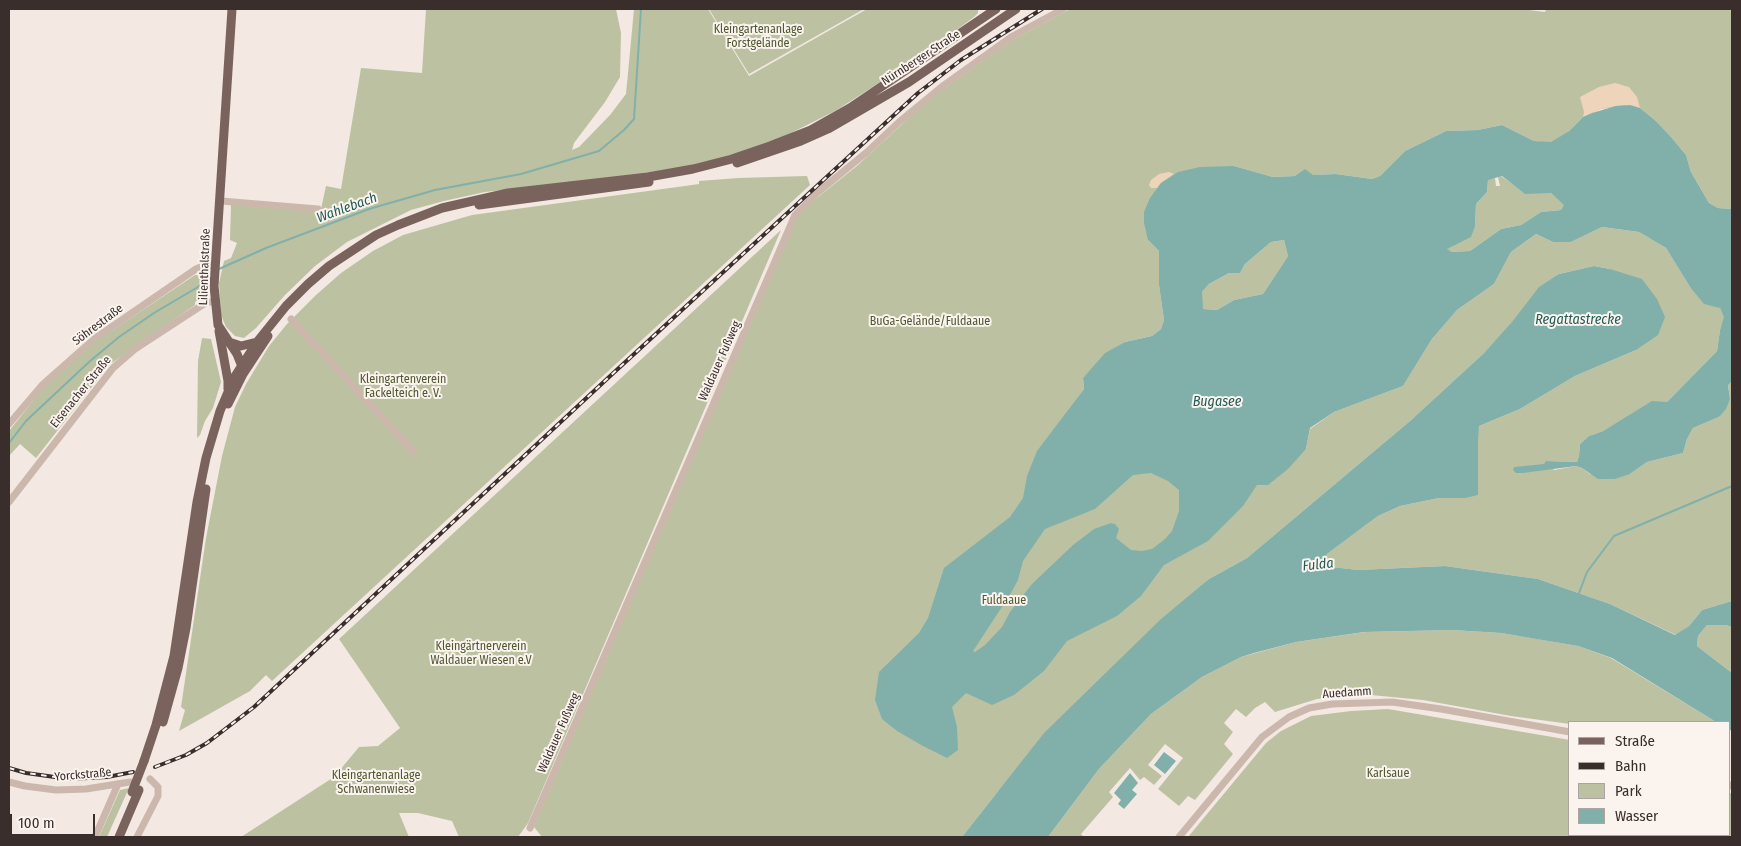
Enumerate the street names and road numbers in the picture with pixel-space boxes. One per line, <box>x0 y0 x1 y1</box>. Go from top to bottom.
street label: Nürnberger Straße <box>879 27 963 89</box>
street label: Lilienthalstraße <box>196 228 214 306</box>
street label: Söhrestraße <box>70 301 126 349</box>
street label: Waldauer Fußweg <box>696 319 744 403</box>
street label: Eisenacher Straße <box>48 353 114 431</box>
street label: Auedamm <box>1322 684 1372 702</box>
street label: Waldauer Fußweg <box>535 691 583 775</box>
street label: Yorckstraße <box>54 765 112 785</box>

